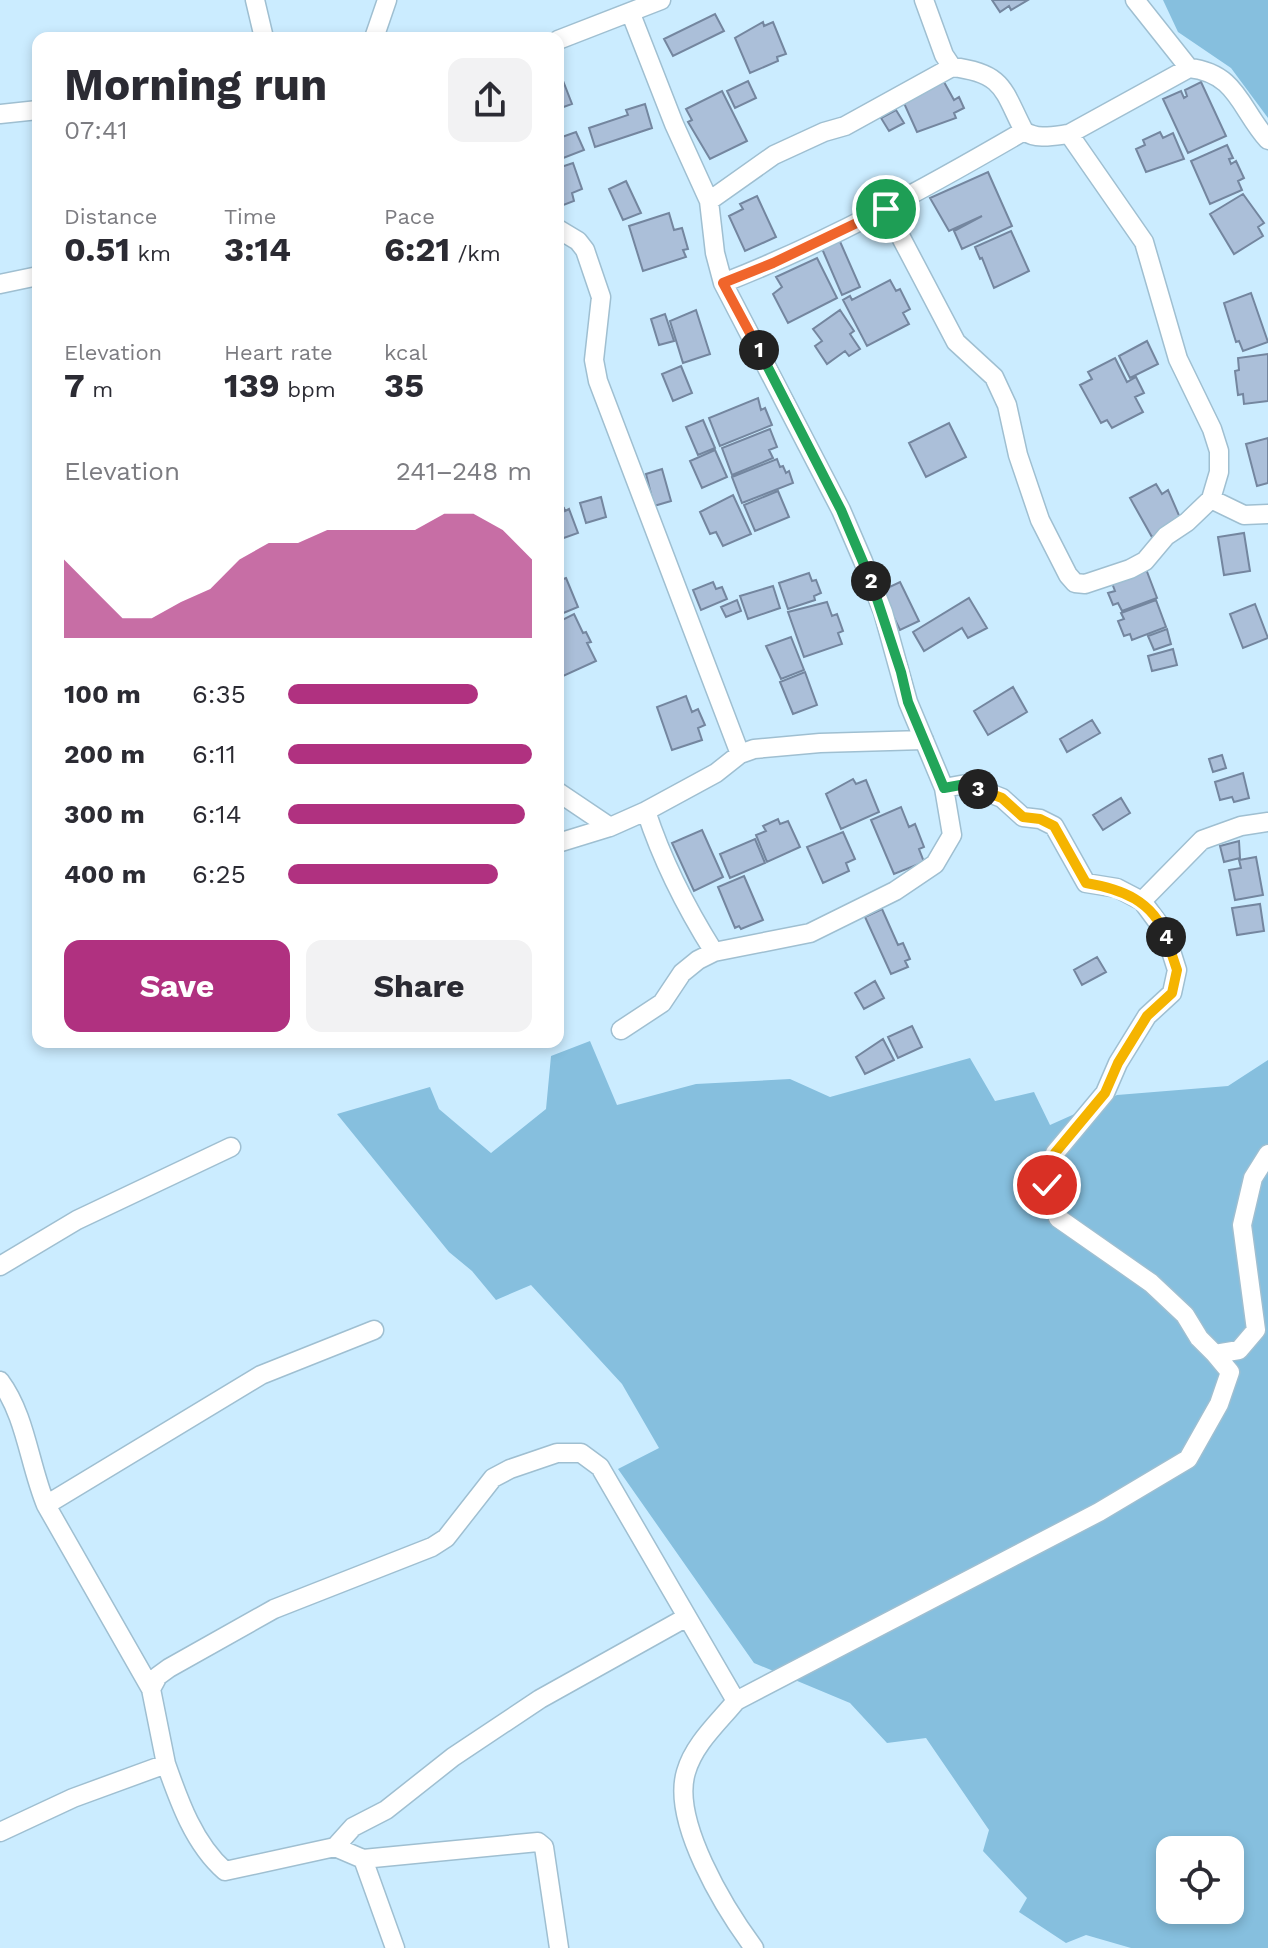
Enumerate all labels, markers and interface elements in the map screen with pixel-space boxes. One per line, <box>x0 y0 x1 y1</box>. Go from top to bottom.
button: share <box>448 58 532 142</box>
text: Morning run <box>64 59 327 111</box>
text: 07:41 <box>64 115 128 145</box>
pin <box>852 175 920 243</box>
icon: arrive <box>864 187 908 231</box>
text: Distance <box>64 204 158 229</box>
text: Time <box>224 204 276 229</box>
text: Pace <box>384 204 435 229</box>
text: 0.51 <box>64 229 130 269</box>
text: 3:14 <box>224 229 291 269</box>
text: 6:21 <box>384 229 450 269</box>
text: km <box>130 241 171 266</box>
text: /km <box>450 241 501 266</box>
pin: 1 <box>739 330 779 370</box>
text: 1 <box>754 337 764 362</box>
text: Elevation <box>64 340 162 365</box>
text: Heart rate <box>224 340 333 365</box>
text: kcal <box>384 340 428 365</box>
text: 7 <box>64 365 85 405</box>
text: 139 <box>224 365 280 405</box>
text: 35 <box>384 365 424 405</box>
text: m <box>85 377 113 402</box>
text: bpm <box>280 377 336 402</box>
text: Elevation <box>64 456 180 486</box>
text: 241–248 m <box>396 456 532 486</box>
pin: 2 <box>851 561 891 601</box>
text: 2 <box>864 568 878 593</box>
text: 100 m <box>64 679 141 709</box>
text: 6:35 <box>192 679 246 709</box>
text: 200 m <box>64 739 145 769</box>
text: 6:11 <box>192 739 236 769</box>
pin: 3 <box>958 769 998 809</box>
text: 3 <box>971 776 985 801</box>
text: 300 m <box>64 799 145 829</box>
text: 6:14 <box>192 799 242 829</box>
text: 400 m <box>64 859 146 889</box>
text: 6:25 <box>192 859 246 889</box>
pin: 4 <box>1146 917 1186 957</box>
text: 4 <box>1159 924 1173 949</box>
button: Save <box>64 940 290 1032</box>
button: Share <box>306 940 532 1032</box>
pin <box>1013 1151 1081 1219</box>
icon: check <box>1025 1163 1069 1207</box>
map controls <box>1156 1836 1244 1924</box>
button: locate <box>1156 1836 1244 1924</box>

